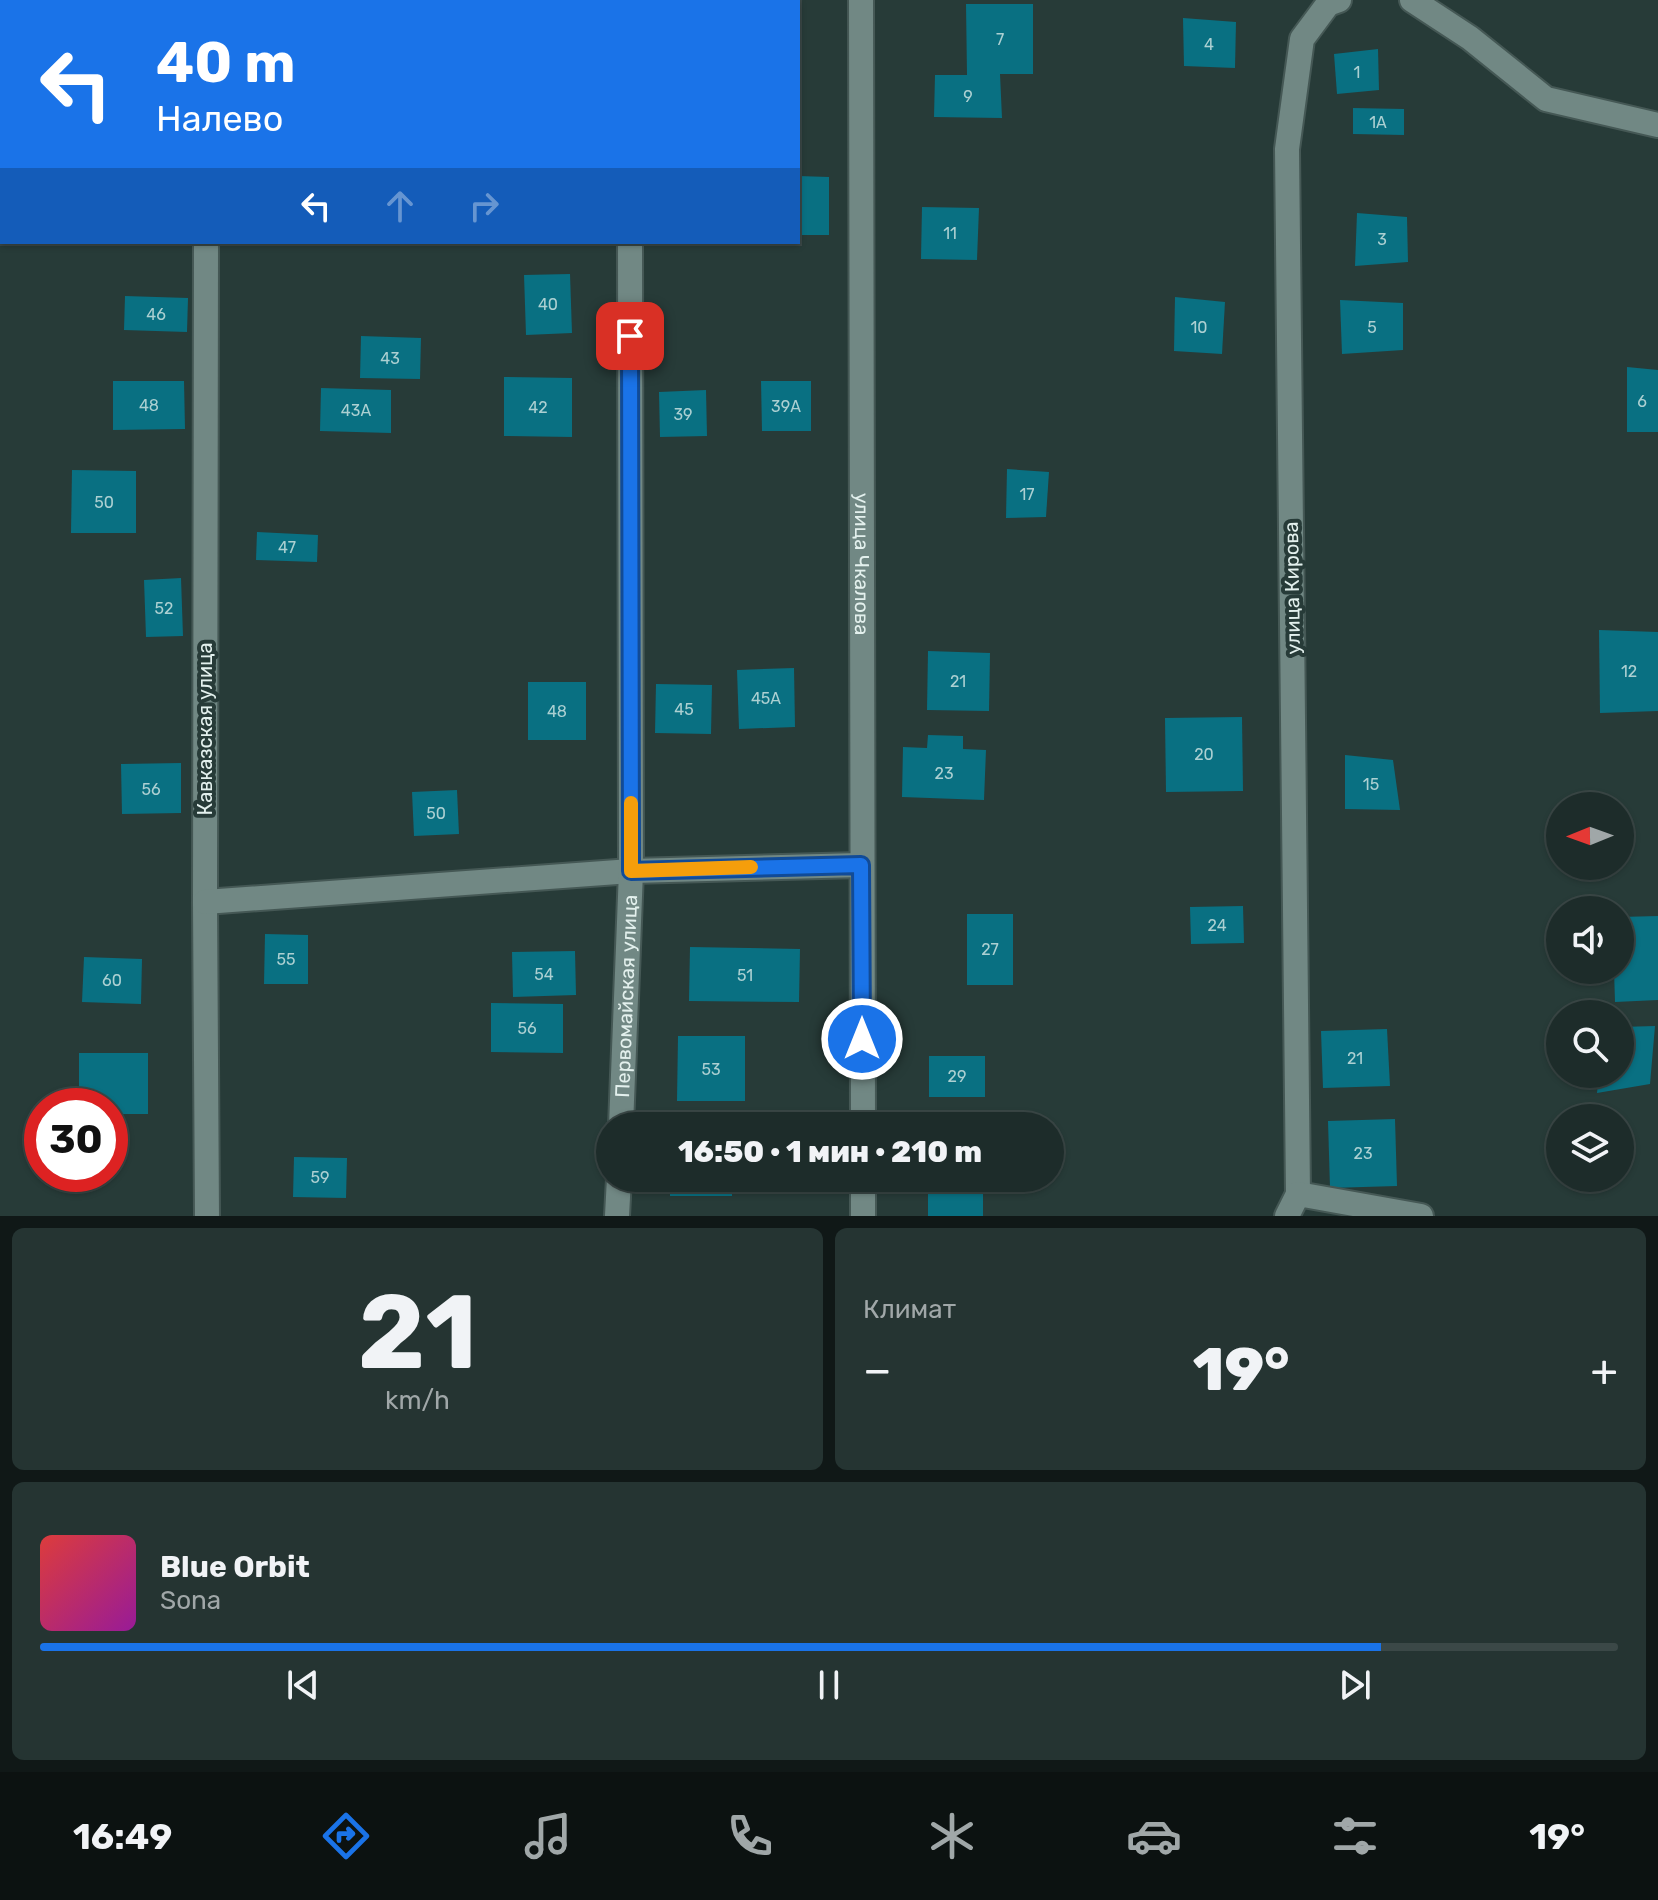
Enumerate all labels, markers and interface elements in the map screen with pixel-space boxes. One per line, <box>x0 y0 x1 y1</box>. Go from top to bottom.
text: 40 m <box>156 30 296 96</box>
house number: 7 <box>996 30 1004 49</box>
icon: left <box>24 32 128 136</box>
house number: 4 <box>1204 35 1214 54</box>
house number: 1 <box>1354 63 1360 82</box>
house number: 9 <box>963 87 973 106</box>
text: Налево <box>156 97 283 140</box>
house number: 1А <box>1369 113 1387 132</box>
icon: left <box>294 184 338 228</box>
icon: ahead <box>378 184 422 228</box>
icon: right <box>462 184 506 228</box>
house number: 11 <box>943 224 957 243</box>
house number: 3 <box>1377 230 1387 249</box>
house number: 40 <box>538 295 558 314</box>
pin <box>596 302 664 370</box>
house number: 46 <box>146 305 166 324</box>
icon: arrive <box>608 314 652 358</box>
house number: 10 <box>1190 318 1208 337</box>
house number: 5 <box>1367 318 1377 337</box>
house number: 43 <box>380 349 400 368</box>
house number: 6 <box>1637 392 1647 411</box>
house number: 48 <box>139 396 159 415</box>
house number: 39А <box>771 397 801 416</box>
house number: 42 <box>528 398 548 417</box>
house number: 43А <box>341 401 371 420</box>
house number: 39 <box>673 405 693 424</box>
house number: 17 <box>1019 485 1035 504</box>
house number: 50 <box>94 493 114 512</box>
street label: улица Чкалова <box>850 493 874 635</box>
street label: улица Кирова <box>1279 521 1305 655</box>
house number: 47 <box>278 538 296 557</box>
house number: 52 <box>155 599 173 618</box>
street label: Кавказская улица <box>193 642 217 816</box>
house number: 12 <box>1621 662 1637 681</box>
house number: 21 <box>950 672 966 691</box>
house number: 45А <box>751 689 781 708</box>
house number: 45 <box>674 700 694 719</box>
house number: 48 <box>547 702 567 721</box>
house number: 20 <box>1194 745 1214 764</box>
house number: 23 <box>934 764 954 783</box>
house number: 15 <box>1363 775 1379 794</box>
house number: 56 <box>141 780 161 799</box>
north arrow <box>1546 792 1634 880</box>
map controls <box>1546 792 1634 1192</box>
house number: 50 <box>426 804 446 823</box>
street label: Первомайская улица <box>610 894 642 1098</box>
button: sound <box>1546 896 1634 984</box>
house number: 24 <box>1207 916 1227 935</box>
house number: 27 <box>981 940 999 959</box>
house number: 55 <box>276 950 296 969</box>
house number: 54 <box>534 965 554 984</box>
house number: 51 <box>737 966 753 985</box>
house number: 60 <box>102 971 122 990</box>
position arrow <box>820 997 904 1081</box>
button: search <box>1546 1000 1634 1088</box>
house number: 56 <box>517 1019 537 1038</box>
house number: 21 <box>1347 1049 1363 1068</box>
house number: 53 <box>701 1060 721 1079</box>
house number: 29 <box>948 1067 966 1086</box>
speed limit sign: 30 <box>24 1088 128 1192</box>
button: layers <box>1546 1104 1634 1192</box>
text: 16:50 · 1 мин · 210 m <box>678 1134 982 1170</box>
house number: 23 <box>1353 1144 1373 1163</box>
house number: 59 <box>311 1168 330 1187</box>
text: 21 <box>358 1271 477 1394</box>
text: Климат <box>863 1294 956 1325</box>
text: 19° <box>1193 1334 1289 1405</box>
text: − <box>863 1344 892 1396</box>
text: + <box>1591 1344 1618 1396</box>
text: km/h <box>385 1385 450 1416</box>
text: Blue Orbit <box>160 1549 310 1585</box>
text: Sona <box>160 1585 221 1616</box>
icon: previous <box>281 1663 325 1707</box>
icon: pause <box>807 1663 851 1707</box>
icon: next <box>1333 1663 1377 1707</box>
icon: directions <box>318 1808 374 1864</box>
icon: music <box>520 1808 576 1864</box>
icon: phone <box>722 1808 778 1864</box>
icon: climate <box>924 1808 980 1864</box>
icon: car <box>1126 1808 1182 1864</box>
icon: filters <box>1327 1808 1383 1864</box>
text: 16:49 <box>73 1815 172 1858</box>
text: 19° <box>1529 1815 1585 1858</box>

